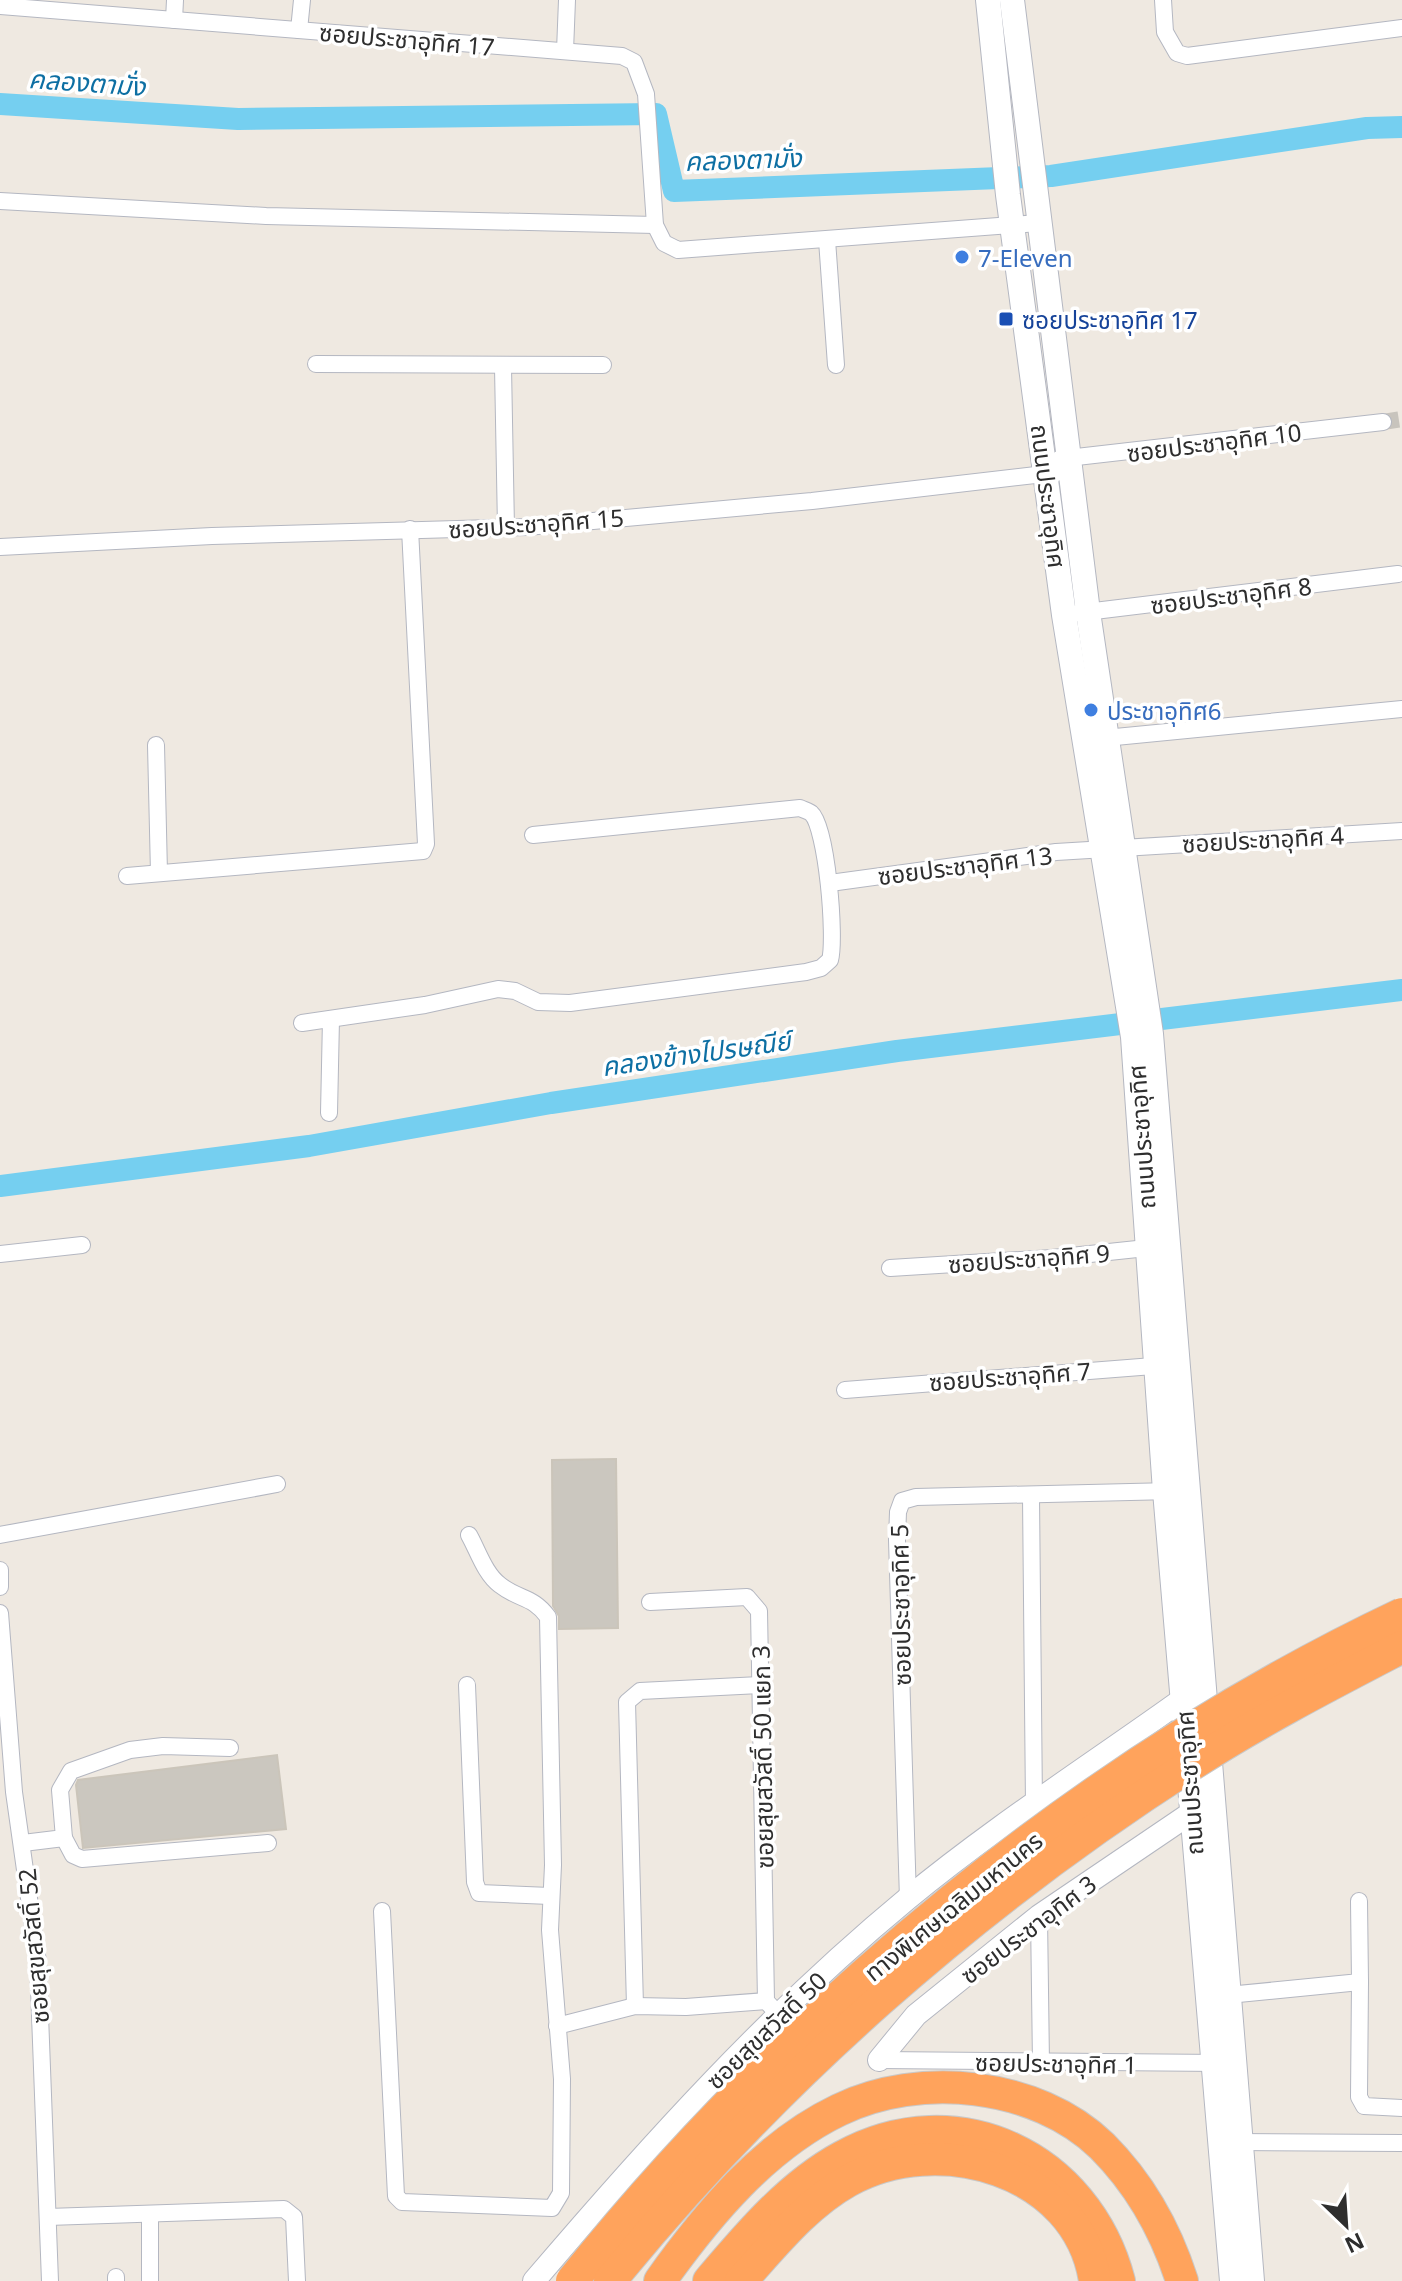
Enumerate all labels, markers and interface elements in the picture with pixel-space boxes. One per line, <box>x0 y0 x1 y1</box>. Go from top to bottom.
street label: ซอยประชาอุทิศ 17 <box>318 15 496 63</box>
water label: คลองตามั่ง <box>28 60 148 104</box>
water label: คลองตามั่ง <box>684 139 803 179</box>
place label: 7-Eleven <box>978 241 1073 274</box>
marker: 7-Eleven <box>953 248 971 266</box>
place label: ซอยประชาอุทิศ 17 <box>1022 303 1198 336</box>
marker: ซอยประชาอุทิศ 17 <box>997 310 1015 328</box>
street label: ซอยประชาอุทิศ 10 <box>1125 415 1303 469</box>
street label: ถนนประชาอุทิศ <box>1024 422 1074 570</box>
street label: ซอยประชาอุทิศ 15 <box>447 500 625 546</box>
street label: ซอยประชาอุทิศ 8 <box>1149 569 1313 621</box>
place label: ประชาอุทิศ6 <box>1107 694 1221 727</box>
marker: ประชาอุทิศ6 <box>1082 701 1100 719</box>
street label: ซอยประชาอุทิศ 4 <box>1181 818 1345 860</box>
street label: ซอยประชาอุทิศ 13 <box>876 838 1054 892</box>
water label: คลองข้างไปรษณีย์ <box>599 1021 798 1084</box>
street label: ถนนประชาอุทิศ <box>1119 1064 1163 1210</box>
street label: ซอยประชาอุทิศ 9 <box>947 1236 1111 1280</box>
street label: ซอยประชาอุทิศ 7 <box>928 1354 1092 1398</box>
street label: ซอยประชาอุทิศ 5 <box>882 1524 918 1686</box>
street label: ฃอยสุขสวัสดิ์ 50 แยก 3 <box>744 1645 780 1869</box>
street label: ถนนประชาอุทิศ <box>1167 1710 1211 1856</box>
street label: ทางพิเศษเฉลิมมหานคร <box>857 1824 1049 1988</box>
street label: ซอยสุขสวัสดิ์ 52 <box>10 1867 56 2025</box>
street label: ซอยประชาอุทิศ 3 <box>953 1867 1103 1991</box>
street label: ซอยสุขสวัสดิ์ 50 <box>698 1964 834 2096</box>
street label: ซอยประชาอุทิศ 1 <box>975 2045 1137 2081</box>
north arrow <box>1306 2185 1386 2265</box>
text: N <box>1340 2227 1369 2261</box>

